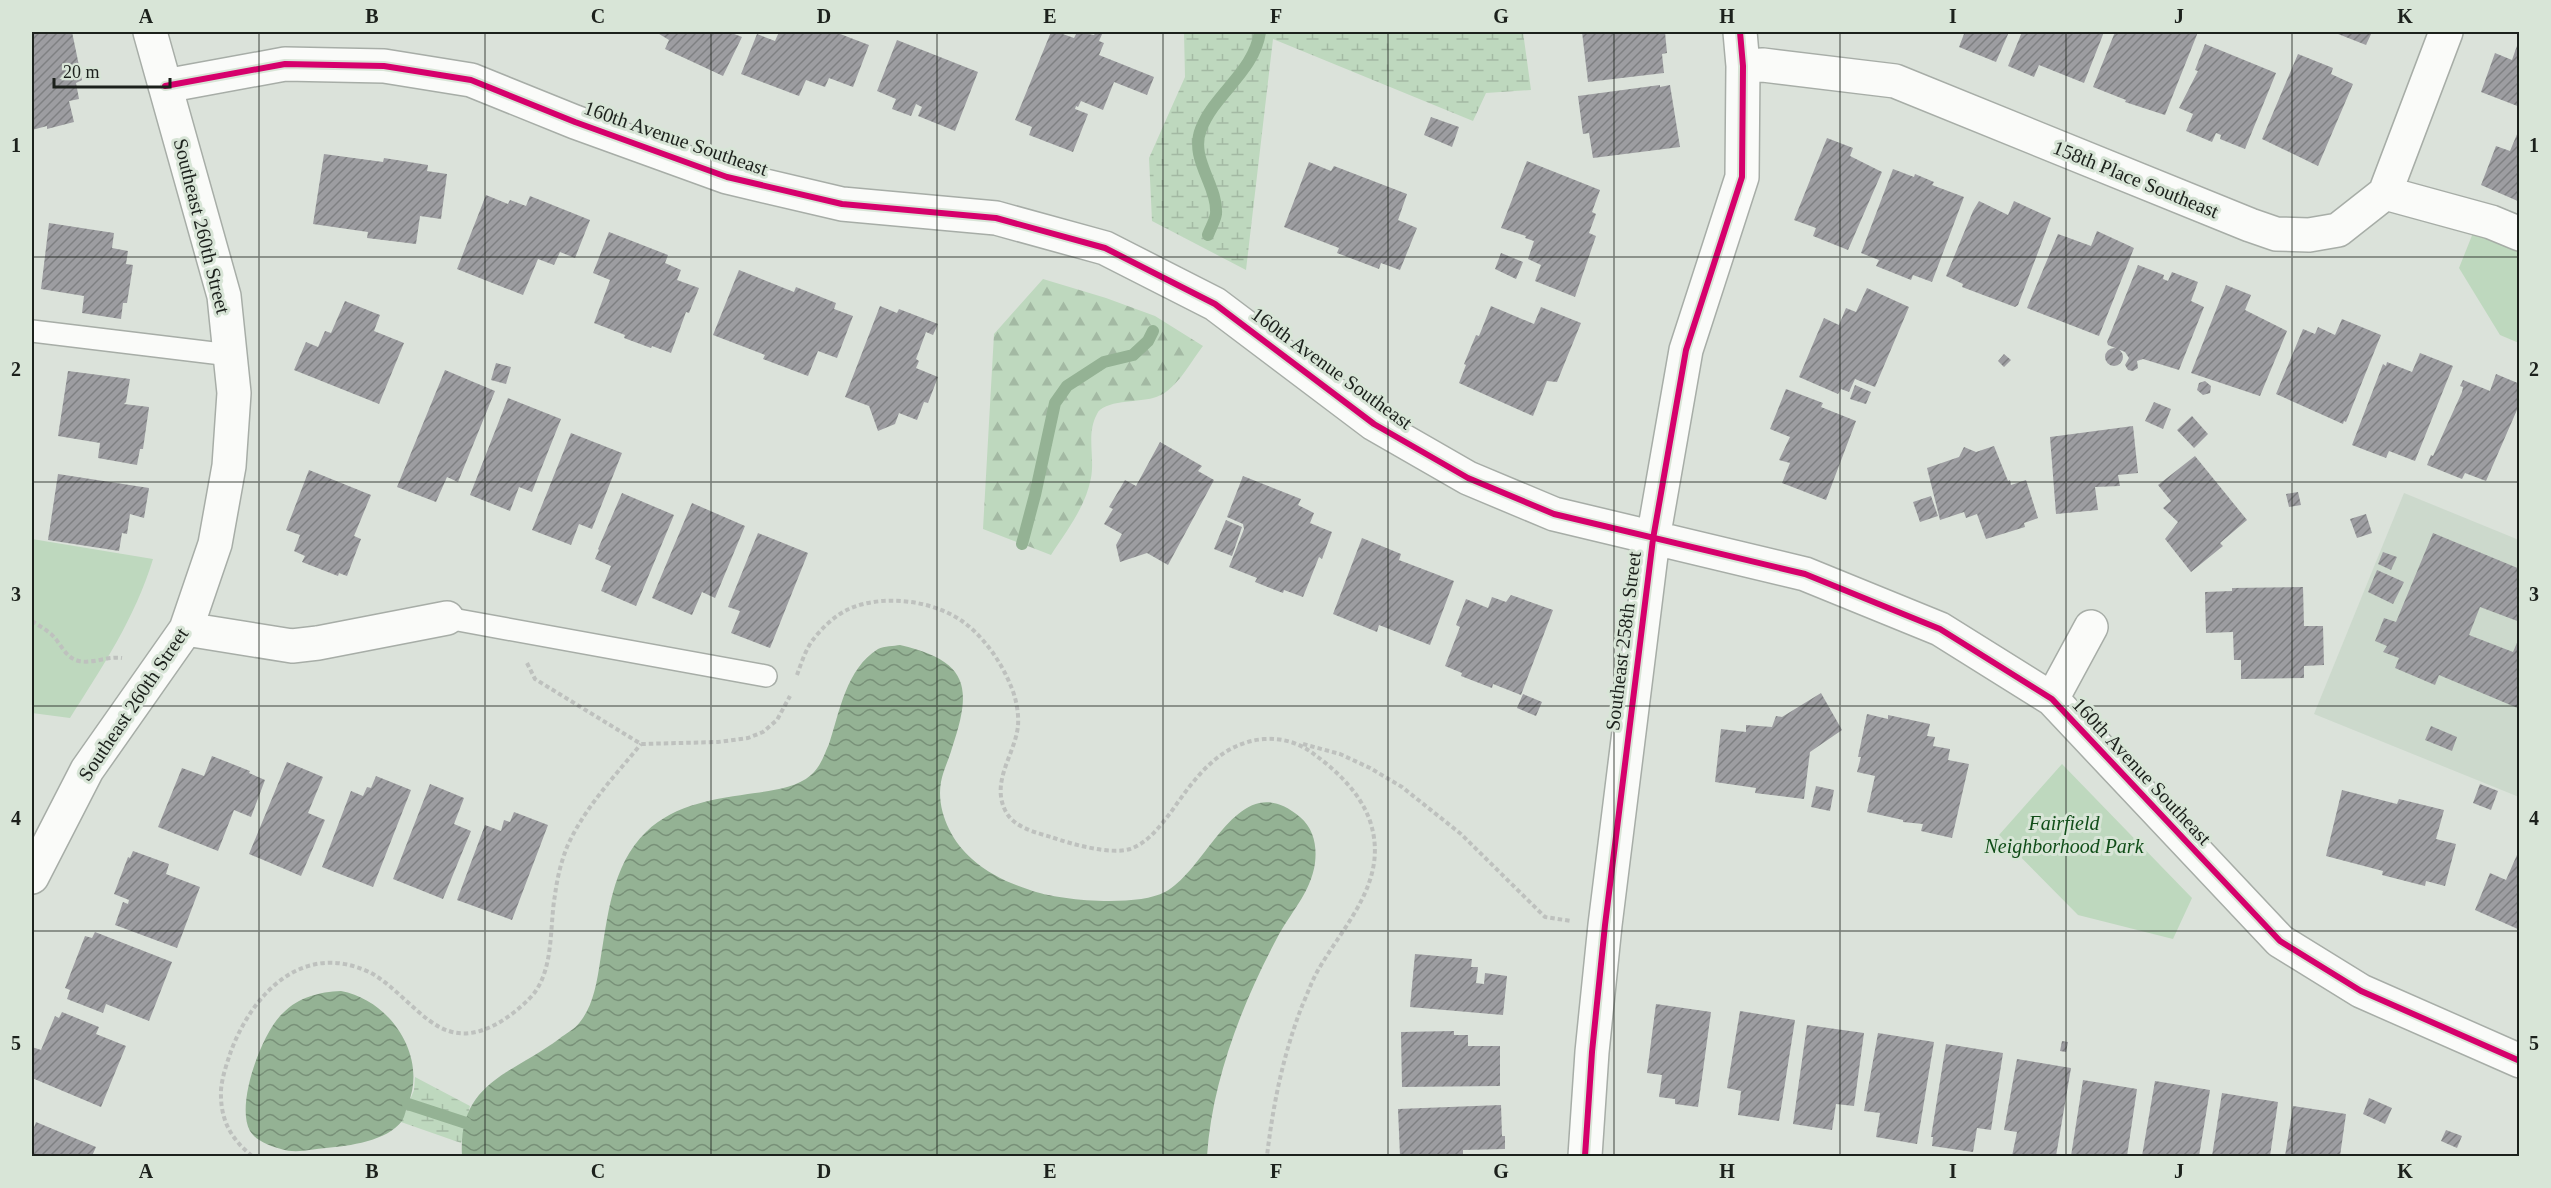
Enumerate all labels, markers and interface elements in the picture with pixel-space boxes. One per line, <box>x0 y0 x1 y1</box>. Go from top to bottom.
text: A <box>139 5 154 27</box>
text: B <box>365 5 379 27</box>
text: C <box>591 5 605 27</box>
text: D <box>817 5 831 27</box>
text: E <box>1043 5 1057 27</box>
text: F <box>1270 5 1282 27</box>
text: G <box>1493 5 1509 27</box>
text: H <box>1719 5 1735 27</box>
text: I <box>1949 5 1957 27</box>
text: J <box>2174 5 2184 27</box>
text: K <box>2397 5 2413 27</box>
scale bar <box>54 51 170 89</box>
text: 20 m <box>63 62 100 82</box>
street label: 160th Avenue Southeast <box>581 96 771 180</box>
text: 1 <box>11 134 21 156</box>
text: 1 <box>2529 134 2539 156</box>
street label: Southeast 260th Street <box>170 136 235 316</box>
street label: 158th Place Southeast <box>2050 136 2222 222</box>
street label: 160th Avenue Southeast <box>1247 302 1417 434</box>
text: 2 <box>11 358 21 380</box>
text: 2 <box>2529 358 2539 380</box>
street label: Southeast 258th Street <box>1601 550 1645 732</box>
text: 3 <box>11 583 21 605</box>
text: 3 <box>2529 583 2539 605</box>
street label: Southeast 260th Street <box>74 623 193 785</box>
street label: 160th Avenue Southeast <box>2068 693 2216 849</box>
text: 4 <box>11 807 21 829</box>
text: 4 <box>2529 807 2539 829</box>
park label: Fairfield Neighborhood Park <box>1983 812 2145 858</box>
text: 5 <box>11 1032 21 1054</box>
text: 5 <box>2529 1032 2539 1054</box>
text: A <box>139 1160 154 1182</box>
text: B <box>365 1160 379 1182</box>
text: C <box>591 1160 605 1182</box>
text: D <box>817 1160 831 1182</box>
text: E <box>1043 1160 1057 1182</box>
text: F <box>1270 1160 1282 1182</box>
text: G <box>1493 1160 1509 1182</box>
text: H <box>1719 1160 1735 1182</box>
text: I <box>1949 1160 1957 1182</box>
text: J <box>2174 1160 2184 1182</box>
text: K <box>2397 1160 2413 1182</box>

